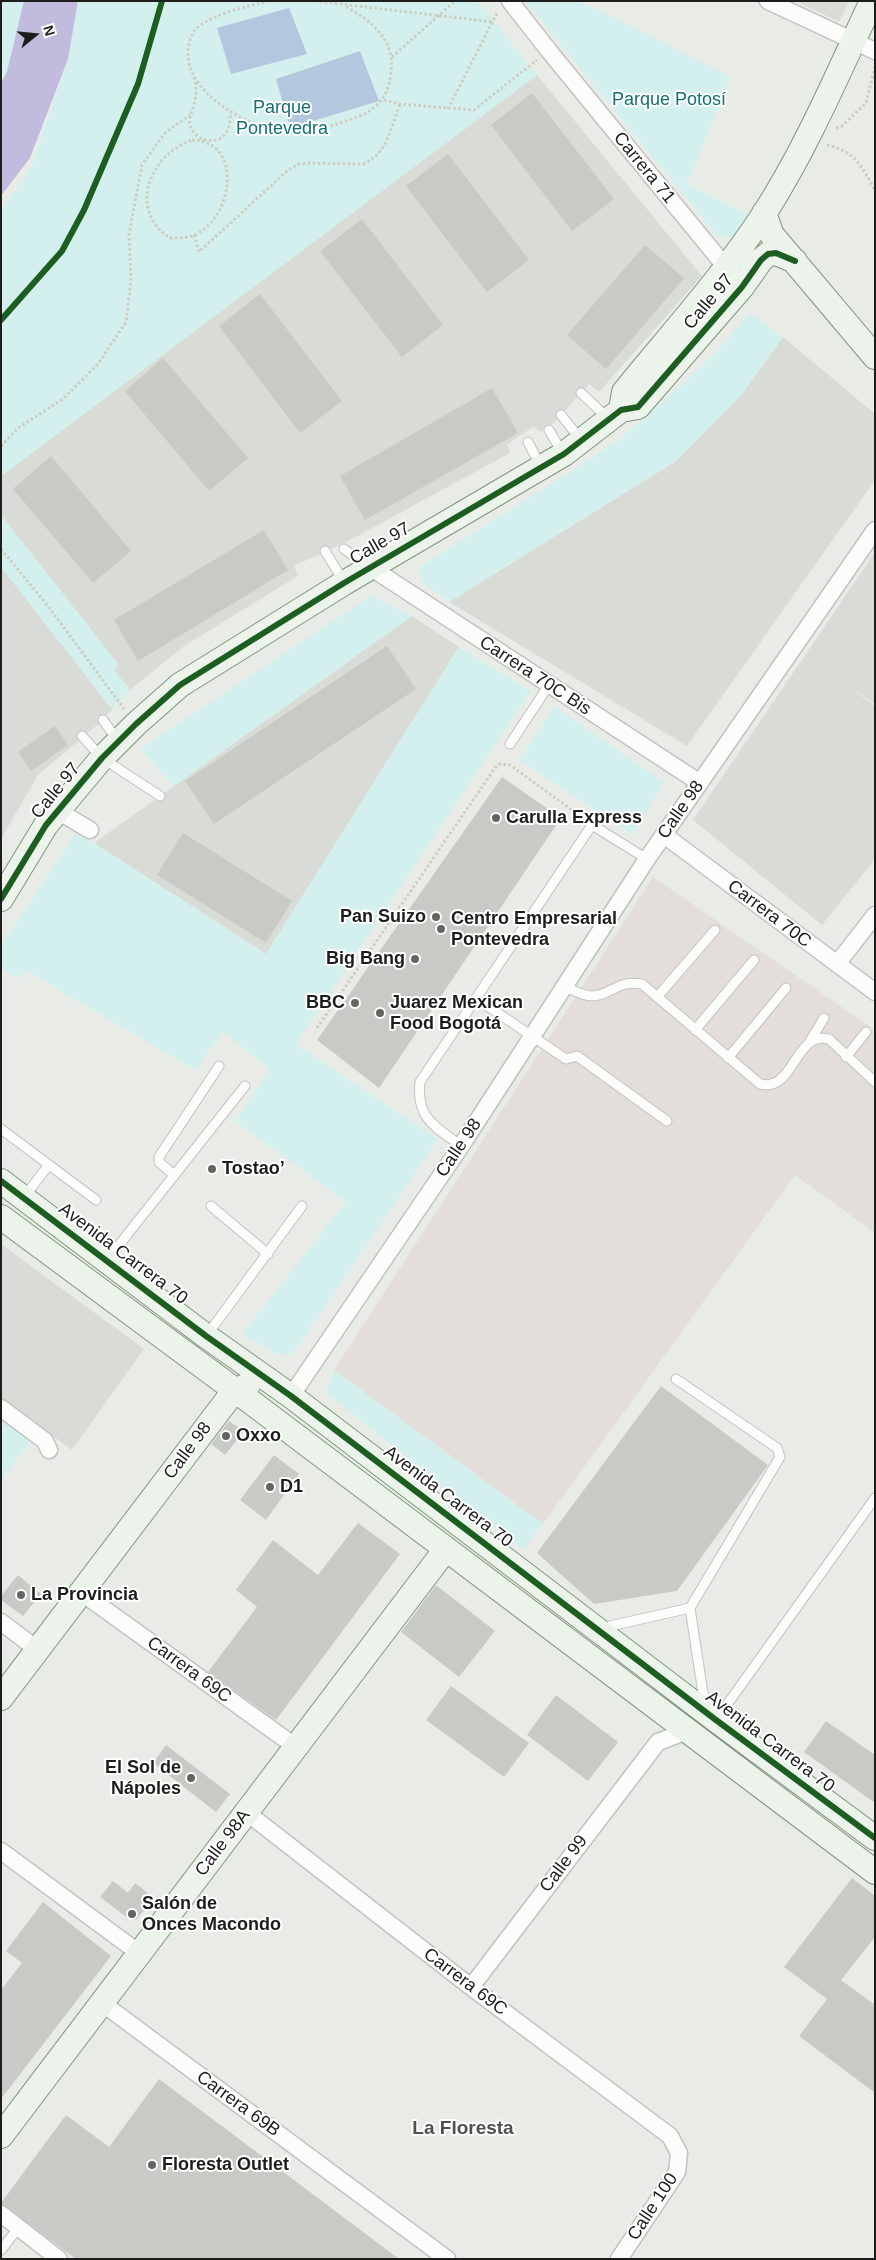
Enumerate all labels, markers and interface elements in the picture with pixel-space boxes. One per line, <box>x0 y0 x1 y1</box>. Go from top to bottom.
north arrow <box>10 10 60 60</box>
text: N <box>40 23 58 38</box>
park label: Parque Potosí <box>612 89 726 111</box>
park label: Parque Pontevedra <box>236 97 328 140</box>
street label: Carrera 71 <box>609 128 679 208</box>
street label: Calle 97 <box>680 270 738 334</box>
street label: Calle 97 <box>346 518 414 570</box>
street label: Carrera 70C Bis <box>475 632 595 720</box>
street label: Calle 97 <box>27 759 85 823</box>
street label: Calle 98 <box>653 777 709 843</box>
place label: Carulla Express <box>506 807 642 829</box>
marker: Carulla Express <box>490 812 502 824</box>
street label: Carrera 70C <box>723 876 815 952</box>
place label: Pan Suizo <box>340 906 426 928</box>
place label: Centro Empresarial Pontevedra <box>451 908 617 951</box>
marker: Pan Suizo <box>430 911 442 923</box>
marker: Centro Empresarial Pontevedra <box>435 923 447 935</box>
place label: Big Bang <box>326 948 405 970</box>
marker: Big Bang <box>409 953 421 965</box>
place label: BBC <box>306 992 345 1014</box>
place label: Juarez Mexican Food Bogotá <box>390 992 523 1034</box>
marker: BBC <box>349 997 361 1009</box>
marker: Juarez Mexican Food Bogotá <box>374 1007 386 1019</box>
street label: Calle 98 <box>432 1115 486 1181</box>
place label: Tostao’ <box>222 1158 285 1180</box>
marker: Tostao’ <box>206 1163 218 1175</box>
street label: Avenida Carrera 70 <box>54 1199 192 1309</box>
street label: Calle 98 <box>160 1418 216 1484</box>
place label: Oxxo <box>236 1425 281 1447</box>
marker: Oxxo <box>220 1430 232 1442</box>
street label: Avenida Carrera 70 <box>379 1442 517 1552</box>
place label: D1 <box>280 1476 303 1498</box>
marker: D1 <box>264 1481 276 1493</box>
place label: La Provincia <box>31 1584 138 1606</box>
marker: La Provincia <box>15 1589 27 1601</box>
street label: Carrera 69C <box>143 1632 235 1708</box>
street label: Avenida Carrera 70 <box>701 1687 839 1797</box>
place label: El Sol de Nápoles <box>105 1757 181 1800</box>
marker: El Sol de Nápoles <box>185 1772 197 1784</box>
street label: Calle 98A <box>191 1805 255 1881</box>
street label: Calle 99 <box>536 1831 592 1897</box>
place label: Salón de Onces Macondo <box>142 1893 281 1936</box>
marker: Salón de Onces Macondo <box>126 1908 138 1920</box>
street label: Carrera 69C <box>419 1944 511 2020</box>
street label: Carrera 69B <box>192 2066 284 2142</box>
district label: La Floresta <box>412 2118 514 2140</box>
place label: Floresta Outlet <box>162 2154 289 2176</box>
marker: Floresta Outlet <box>146 2159 158 2171</box>
street label: Calle 100 <box>623 2169 683 2245</box>

